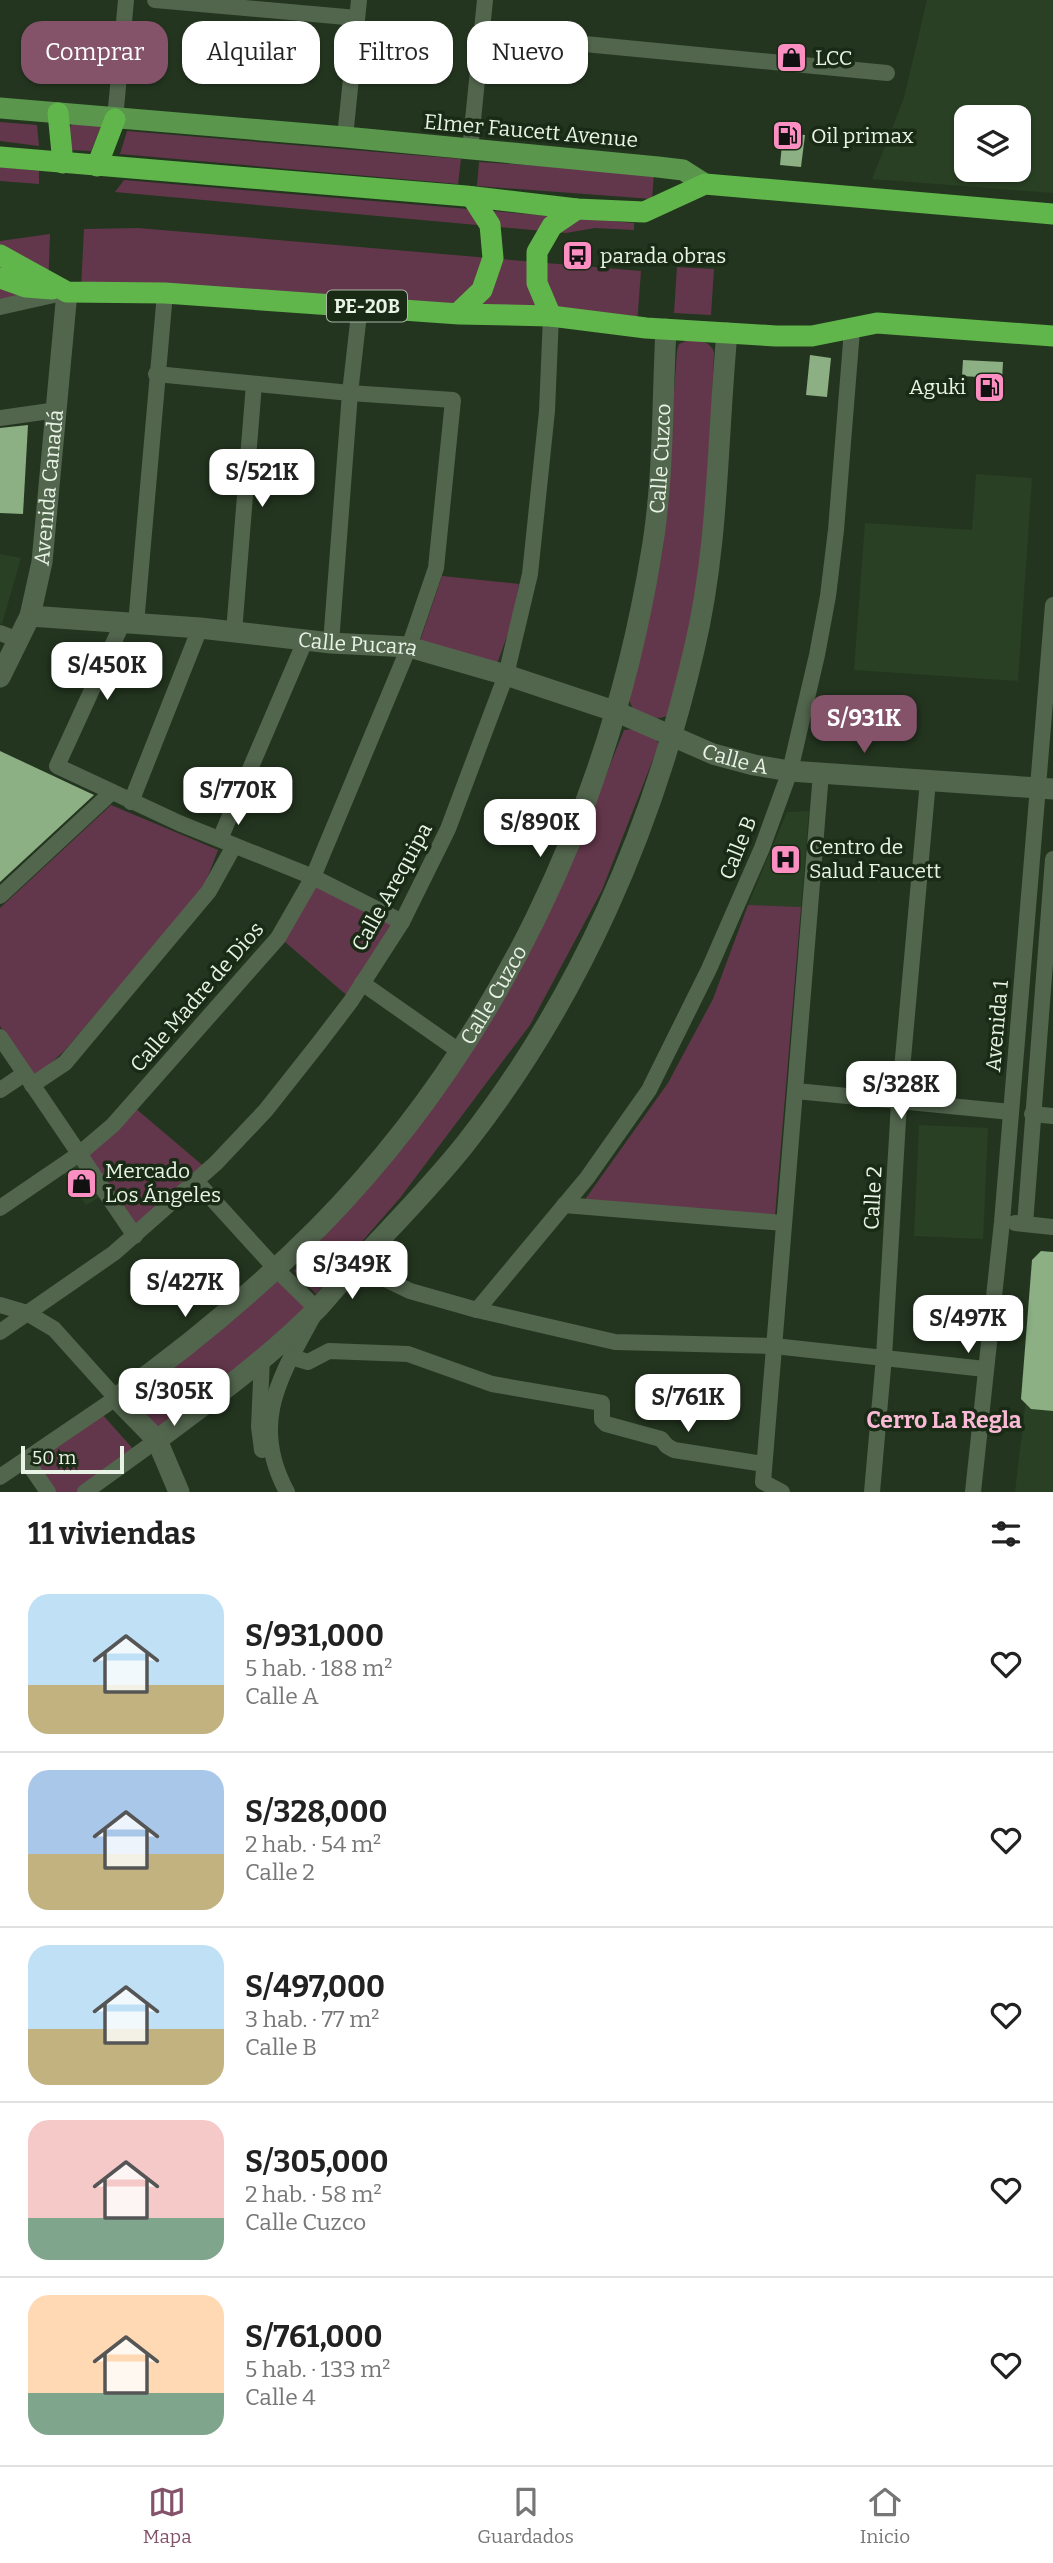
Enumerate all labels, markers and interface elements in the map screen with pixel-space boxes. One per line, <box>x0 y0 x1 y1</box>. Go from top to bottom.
chip: Comprar <box>21 21 168 84</box>
chip: Alquilar <box>182 21 320 84</box>
chip: Filtros <box>334 21 453 84</box>
chip: Nuevo <box>467 21 588 84</box>
shop icon: LCC <box>775 41 809 75</box>
place label: LCC <box>815 45 852 71</box>
map controls <box>954 105 1031 182</box>
button: layers <box>954 105 1031 182</box>
street label: Elmer Faucett Avenue <box>423 109 639 153</box>
fuel station icon: Oil primax <box>771 119 805 153</box>
place label: Oil primax <box>811 123 914 149</box>
bus stop icon: parada obras <box>560 239 594 273</box>
place label: parada obras <box>600 243 726 269</box>
road number: PE-20B <box>327 290 407 322</box>
fuel station icon: Aguki <box>972 370 1006 404</box>
place label: Aguki <box>909 374 966 400</box>
street label: Calle Cuzco <box>644 403 676 515</box>
street label: Avenida Canadá <box>29 408 69 567</box>
pin: S/521K <box>205 449 319 509</box>
text: S/521K <box>225 458 299 486</box>
street label: Calle Pucara <box>297 626 421 662</box>
pin: S/450K <box>50 642 164 702</box>
text: S/450K <box>67 651 147 679</box>
pin: S/931K <box>807 696 921 755</box>
text: S/931K <box>827 704 901 732</box>
street label: Calle A <box>698 738 770 780</box>
pin: S/770K <box>181 768 295 827</box>
text: S/770K <box>199 776 277 804</box>
pin: S/890K <box>483 800 597 859</box>
text: S/890K <box>500 808 580 836</box>
street label: Calle B <box>714 813 762 883</box>
street label: Calle Arequipa <box>346 818 438 956</box>
place label: Centro de Salud Faucett <box>809 834 941 884</box>
hospital icon: Centro de Salud Faucett <box>769 842 803 876</box>
street label: Calle Madre de Dios <box>125 917 269 1077</box>
street label: Calle Cuzco <box>455 941 533 1050</box>
street label: Avenida 1 <box>980 979 1014 1073</box>
pin: S/328K <box>844 1062 958 1121</box>
text: S/328K <box>862 1070 940 1098</box>
place label: Mercado Los Ángeles <box>105 1158 221 1208</box>
street label: Calle 2 <box>858 1165 888 1231</box>
shop icon: Mercado Los Ángeles <box>65 1166 99 1200</box>
pin: S/349K <box>295 1242 409 1301</box>
text: S/349K <box>313 1250 391 1278</box>
pin: S/427K <box>128 1260 242 1319</box>
text: S/427K <box>146 1268 224 1296</box>
pin: S/497K <box>911 1296 1025 1355</box>
text: S/497K <box>929 1304 1007 1332</box>
pin: S/305K <box>117 1368 231 1428</box>
pin: S/761K <box>631 1374 745 1434</box>
text: S/305K <box>135 1377 213 1405</box>
text: S/761K <box>651 1383 725 1411</box>
district label: Cerro La Regla <box>866 1406 1022 1434</box>
scale bar <box>21 1443 124 1475</box>
text: 50 m <box>32 1446 76 1469</box>
icon: filters <box>987 1515 1025 1553</box>
text: 11 viviendas <box>28 1516 196 1552</box>
text: S/931,000 <box>245 1618 384 1654</box>
icon: home <box>84 1622 168 1706</box>
icon: heart <box>987 1645 1025 1683</box>
text: 5 hab. · 188 m² <box>245 1654 392 1682</box>
text: Calle A <box>245 1682 319 1710</box>
text: S/328,000 <box>245 1794 388 1830</box>
icon: home <box>84 1798 168 1882</box>
icon: heart <box>987 1821 1025 1859</box>
text: 2 hab. · 54 m² <box>245 1830 381 1858</box>
text: Calle 2 <box>245 1858 315 1886</box>
text: S/497,000 <box>245 1969 385 2005</box>
icon: home <box>84 1973 168 2057</box>
icon: heart <box>987 1996 1025 2034</box>
text: 3 hab. · 77 m² <box>245 2005 379 2033</box>
text: Calle B <box>245 2033 317 2061</box>
text: S/305,000 <box>245 2144 389 2180</box>
icon: home <box>84 2148 168 2232</box>
icon: heart <box>987 2171 1025 2209</box>
text: 2 hab. · 58 m² <box>245 2180 382 2208</box>
text: Calle Cuzco <box>245 2208 366 2236</box>
text: S/761,000 <box>245 2319 383 2355</box>
icon: home <box>84 2323 168 2407</box>
icon: heart <box>987 2346 1025 2384</box>
text: 5 hab. · 133 m² <box>245 2355 390 2383</box>
text: Calle 4 <box>245 2383 316 2411</box>
tab: Mapa <box>143 2483 192 2548</box>
tab: Guardados <box>477 2483 574 2548</box>
tab: Inicio <box>860 2483 910 2548</box>

